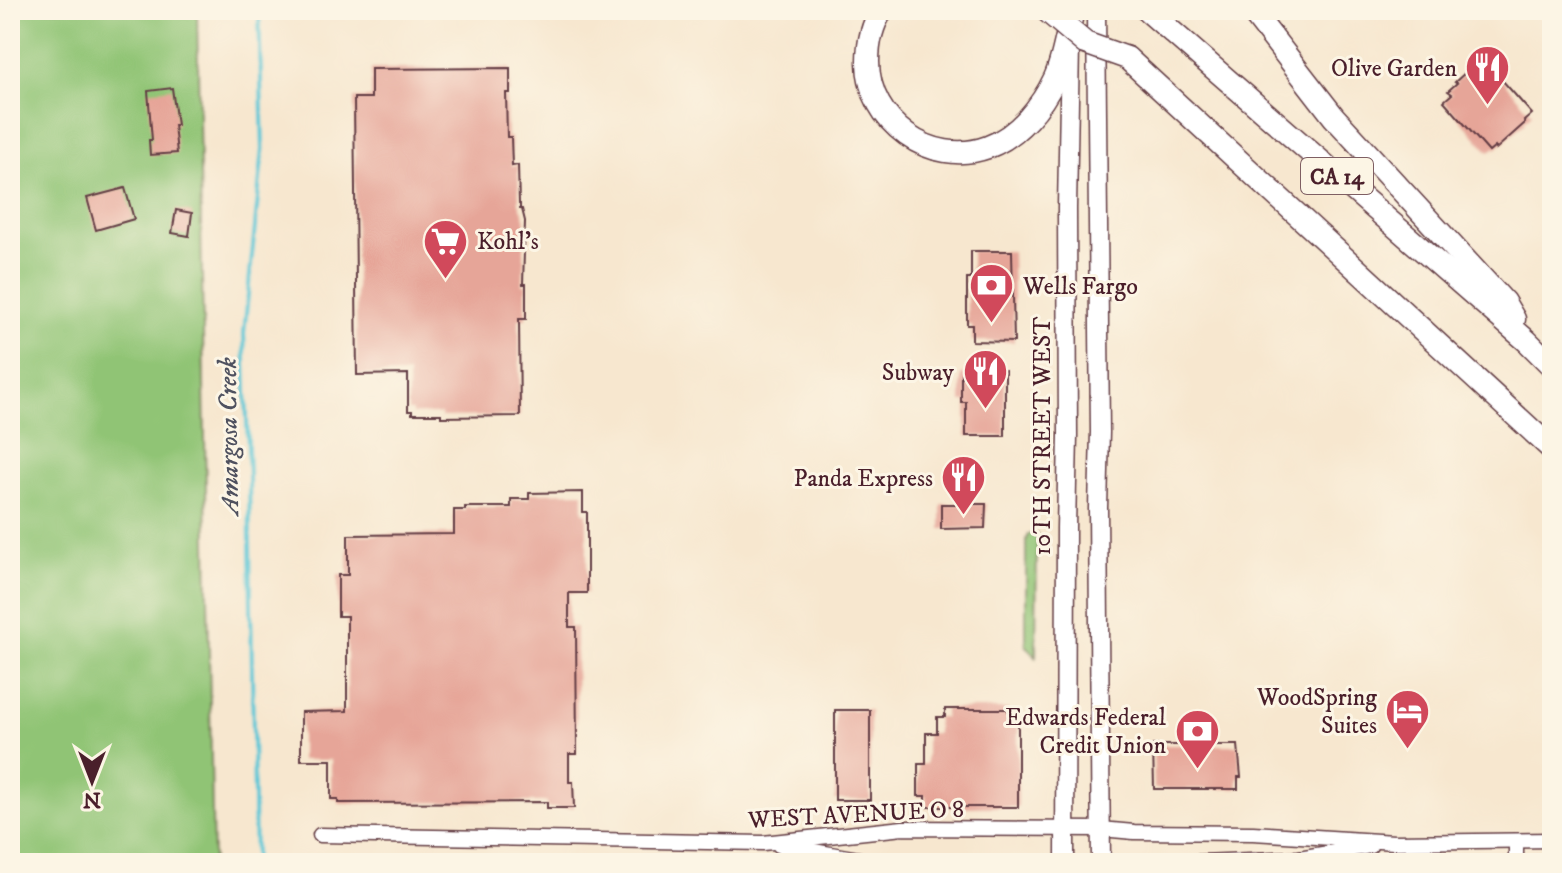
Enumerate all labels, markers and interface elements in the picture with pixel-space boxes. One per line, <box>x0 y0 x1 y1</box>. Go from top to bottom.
restaurant icon: Olive Garden <box>1464 44 1512 107</box>
place label: Olive Garden <box>1331 54 1457 84</box>
road number: CA 14 <box>1301 158 1373 194</box>
supermarket icon: Kohl's <box>422 217 470 280</box>
place label: Kohl's <box>477 227 539 257</box>
bank icon: Wells Fargo <box>968 262 1016 325</box>
place label: Wells Fargo <box>1022 272 1138 302</box>
street label: 10TH STREET WEST <box>1028 317 1058 555</box>
restaurant icon: Subway <box>961 348 1009 411</box>
water label: Amargosa Creek <box>212 357 247 518</box>
place label: Subway <box>882 358 955 388</box>
restaurant icon: Panda Express <box>940 454 988 517</box>
place label: Panda Express <box>793 464 933 494</box>
place label: WoodSpring Suites <box>1256 683 1377 741</box>
hotel icon: WoodSpring Suites <box>1384 687 1432 750</box>
place label: Edwards Federal Credit Union <box>1005 703 1167 761</box>
bank icon: Edwards Federal Credit Union <box>1173 707 1221 770</box>
north arrow <box>52 741 132 821</box>
text: N <box>83 786 101 813</box>
street label: WEST AVENUE O 8 <box>746 794 965 836</box>

